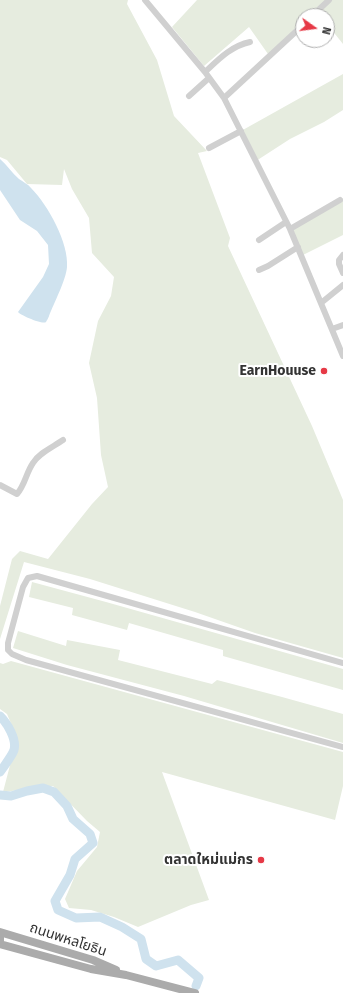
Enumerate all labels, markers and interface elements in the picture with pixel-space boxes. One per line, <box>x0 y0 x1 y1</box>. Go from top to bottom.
north arrow <box>295 8 335 48</box>
text: N <box>319 26 333 36</box>
place label: EarnHouuse <box>239 363 316 379</box>
marker: EarnHouuse <box>319 366 329 376</box>
place label: ตลาดใหม่แม่กร <box>164 852 253 868</box>
marker: ตลาดใหม่แม่กร <box>256 855 266 865</box>
street label: ถนนพหลโยธิน <box>27 920 109 960</box>

